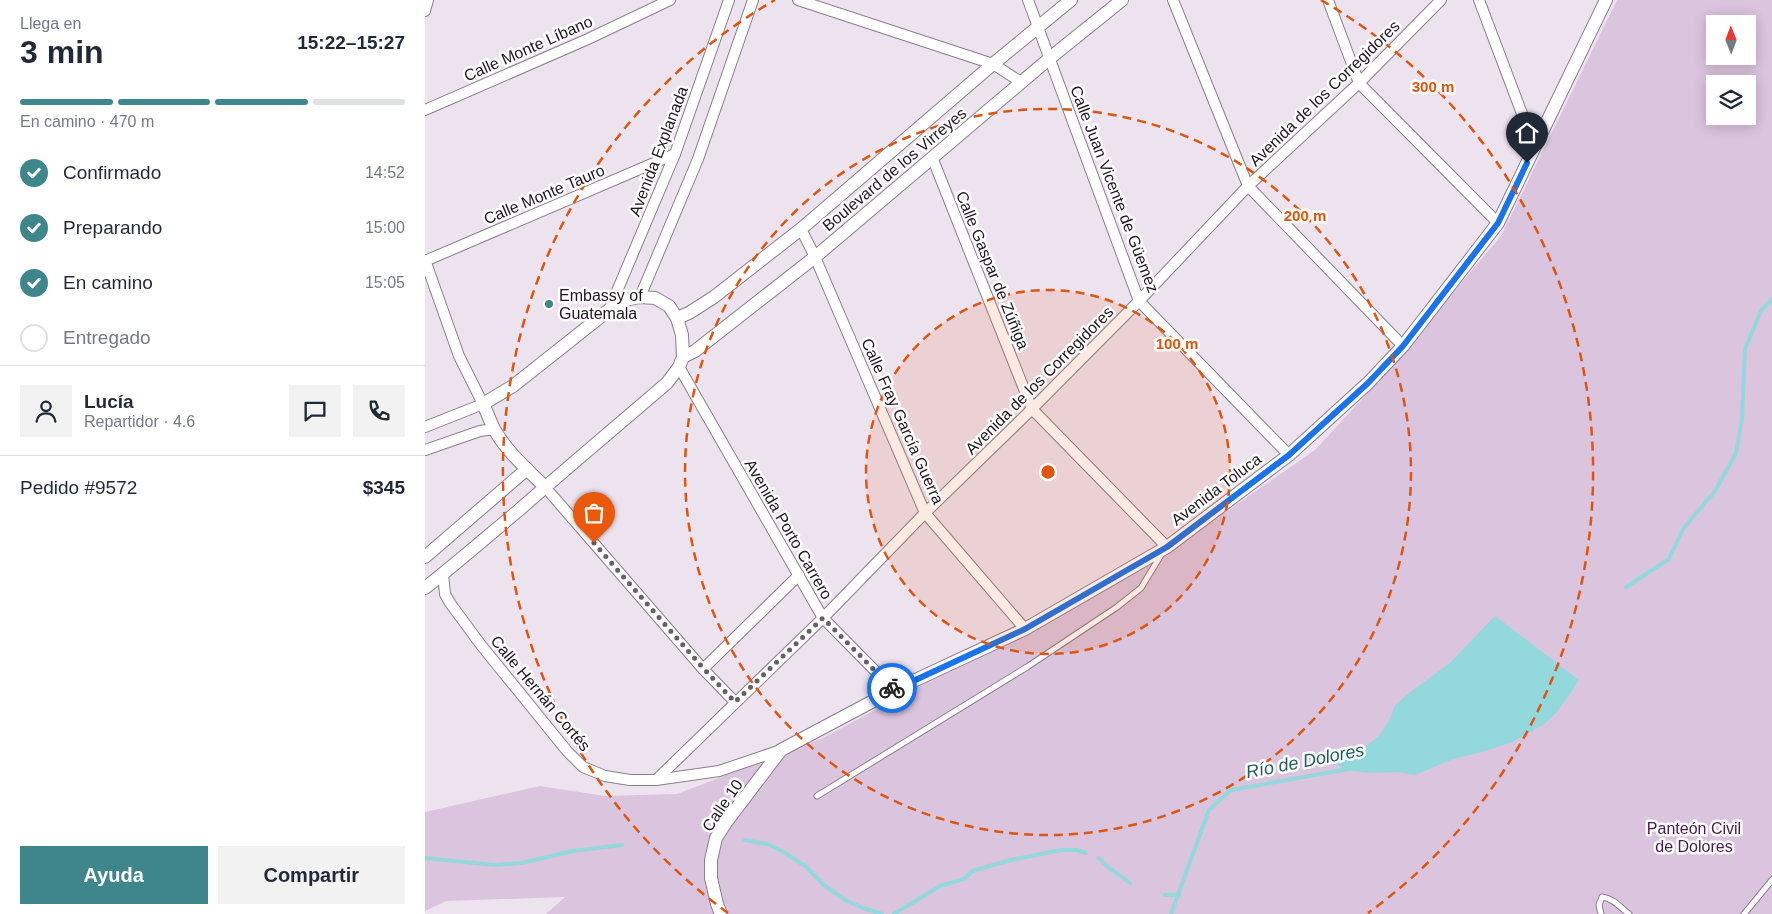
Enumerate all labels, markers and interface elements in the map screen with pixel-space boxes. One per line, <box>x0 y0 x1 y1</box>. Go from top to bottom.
street label: Calle Monte Líbano <box>461 12 595 84</box>
text: Llega en <box>20 15 81 32</box>
north arrow <box>1706 15 1756 65</box>
map controls <box>1706 15 1756 125</box>
street label: Avenida de los Corregidores <box>1246 17 1403 169</box>
text: 15:22–15:27 <box>297 32 405 53</box>
text: 3 min <box>20 34 104 70</box>
button: layers <box>1706 75 1756 125</box>
text: 300 m <box>1412 78 1454 95</box>
street label: Calle Juan Vicente de Güemez <box>1067 83 1162 295</box>
street label: Avenida Explanada <box>626 84 691 218</box>
street label: Boulevard de los Virreyes <box>819 104 970 234</box>
pin <box>1506 112 1548 163</box>
text: En camino · 470 m <box>20 113 154 130</box>
icon: home <box>1513 119 1541 147</box>
icon: check <box>20 159 48 187</box>
street label: Calle Monte Tauro <box>481 161 607 228</box>
text: Confirmado <box>63 162 161 183</box>
text: 14:52 <box>365 164 405 181</box>
street label: Calle Gaspar de Zúñiga <box>953 189 1032 352</box>
text: 200 m <box>1284 207 1326 224</box>
icon: check <box>20 214 48 242</box>
text: Preparando <box>63 217 162 238</box>
text: 15:00 <box>365 219 405 236</box>
icon: check <box>20 269 48 297</box>
text: En camino <box>63 272 153 293</box>
text: 15:05 <box>365 274 405 291</box>
place label: Embassy of Guatemala <box>559 287 643 322</box>
marker: Embassy of Guatemala <box>543 298 555 310</box>
street label: Avenida de los Corregidores <box>962 303 1117 458</box>
text: Entregado <box>63 327 151 348</box>
text: 100 m <box>1156 335 1198 352</box>
street label: Calle Fray García Guerra <box>858 336 947 507</box>
button: person <box>20 385 72 437</box>
button: chat <box>289 385 341 437</box>
button: phone <box>353 385 405 437</box>
text: Lucía <box>84 391 134 412</box>
text: Repartidor · 4.6 <box>84 413 195 430</box>
street label: Avenida Toluca <box>1168 450 1265 529</box>
street label: Avenida Porto Carrero <box>741 456 836 602</box>
centre of rings <box>1039 463 1057 481</box>
text: Pedido #9572 <box>20 477 137 498</box>
text: $345 <box>363 477 405 498</box>
pin <box>573 492 615 543</box>
icon: bag <box>580 499 608 527</box>
street label: Calle Hernán Cortés <box>488 632 594 754</box>
courier <box>867 663 917 713</box>
icon: bike <box>878 674 906 702</box>
water label: Río de Dolores <box>1244 740 1366 782</box>
street label: Calle 10 <box>699 776 746 834</box>
park label: Panteón Civil de Dolores <box>1647 820 1741 855</box>
button: Ayuda <box>20 846 208 904</box>
button: Compartir <box>218 846 405 904</box>

